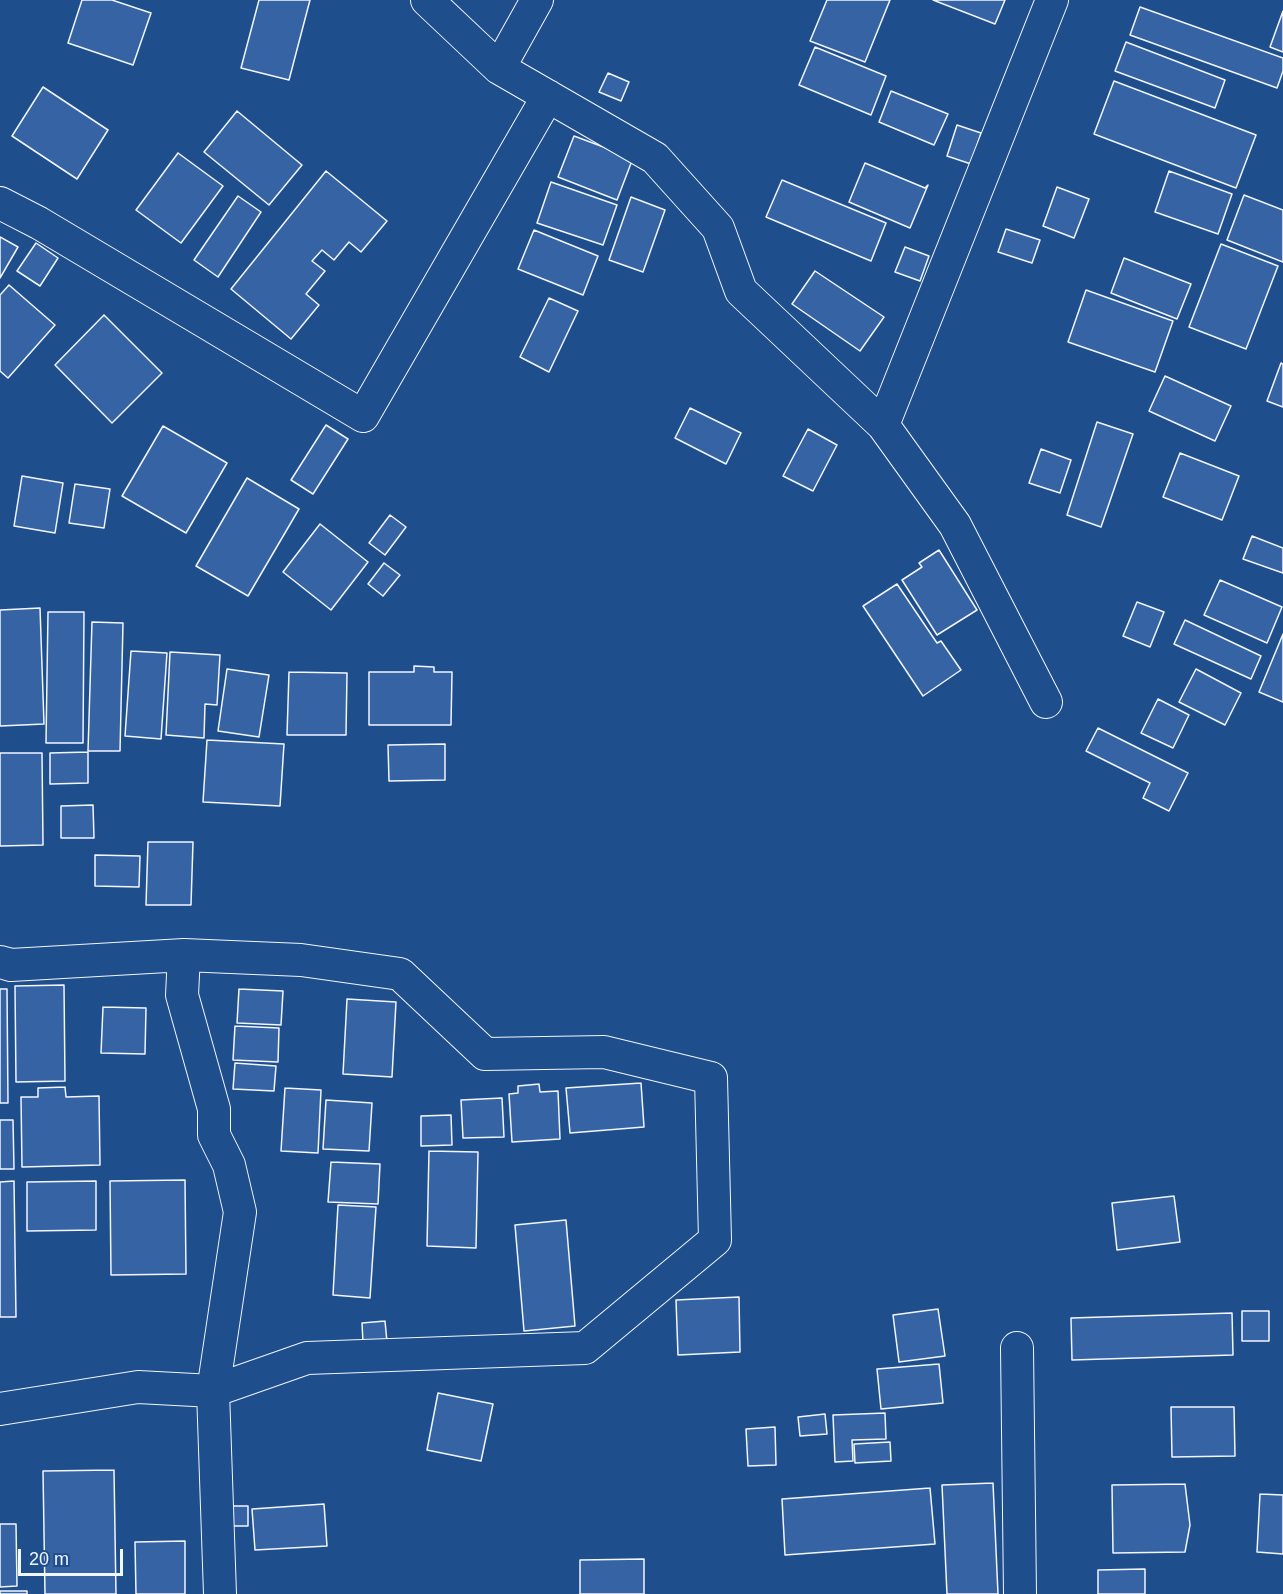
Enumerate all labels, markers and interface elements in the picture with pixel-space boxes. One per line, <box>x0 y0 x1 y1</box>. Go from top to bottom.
scale bar <box>21 1537 126 1575</box>
text: 20 m <box>29 1549 69 1569</box>

